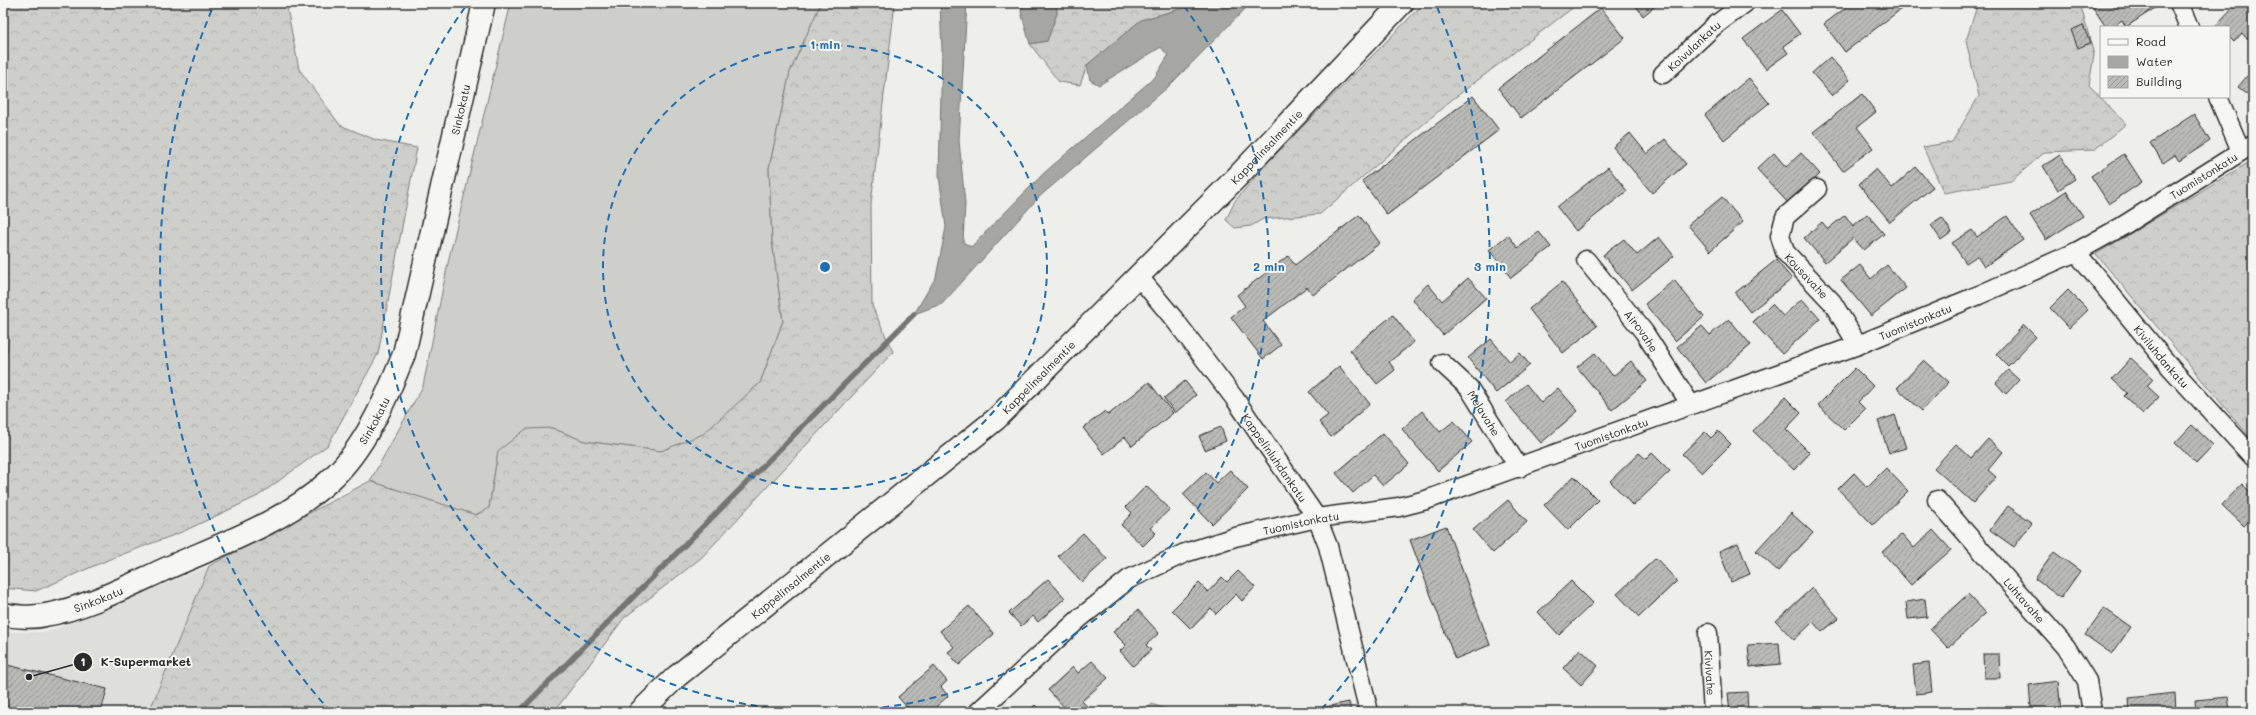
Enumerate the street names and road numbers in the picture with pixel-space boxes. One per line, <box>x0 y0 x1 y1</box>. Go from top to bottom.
street label: Koivulankatu <box>1664 17 1723 74</box>
street label: Sinkokatu <box>447 82 473 136</box>
street label: Kappelinsalmentie <box>1227 106 1305 187</box>
street label: Tuomistonkatu <box>2167 148 2240 202</box>
street label: Kousavahe <box>1782 249 1832 301</box>
street label: Tuomistonkatu <box>1876 300 1954 343</box>
street label: Airovahe <box>1621 306 1662 355</box>
street label: Kiviluhdankatu <box>2131 322 2193 391</box>
street label: Kappelinsalmentie <box>998 337 1078 417</box>
street label: Melavahe <box>1465 387 1504 438</box>
street label: Sinkokatu <box>355 394 392 447</box>
street label: Kappelinluhdankatu <box>1239 410 1311 505</box>
street label: Tuomistonkatu <box>1572 413 1650 454</box>
street label: Tuomistonkatu <box>1261 508 1340 538</box>
street label: Kappelinsalmentie <box>747 548 833 621</box>
street label: Luhtavahe <box>2001 574 2049 626</box>
street label: Sinkokatu <box>72 582 125 615</box>
street label: Kivivahe <box>1702 650 1719 696</box>

